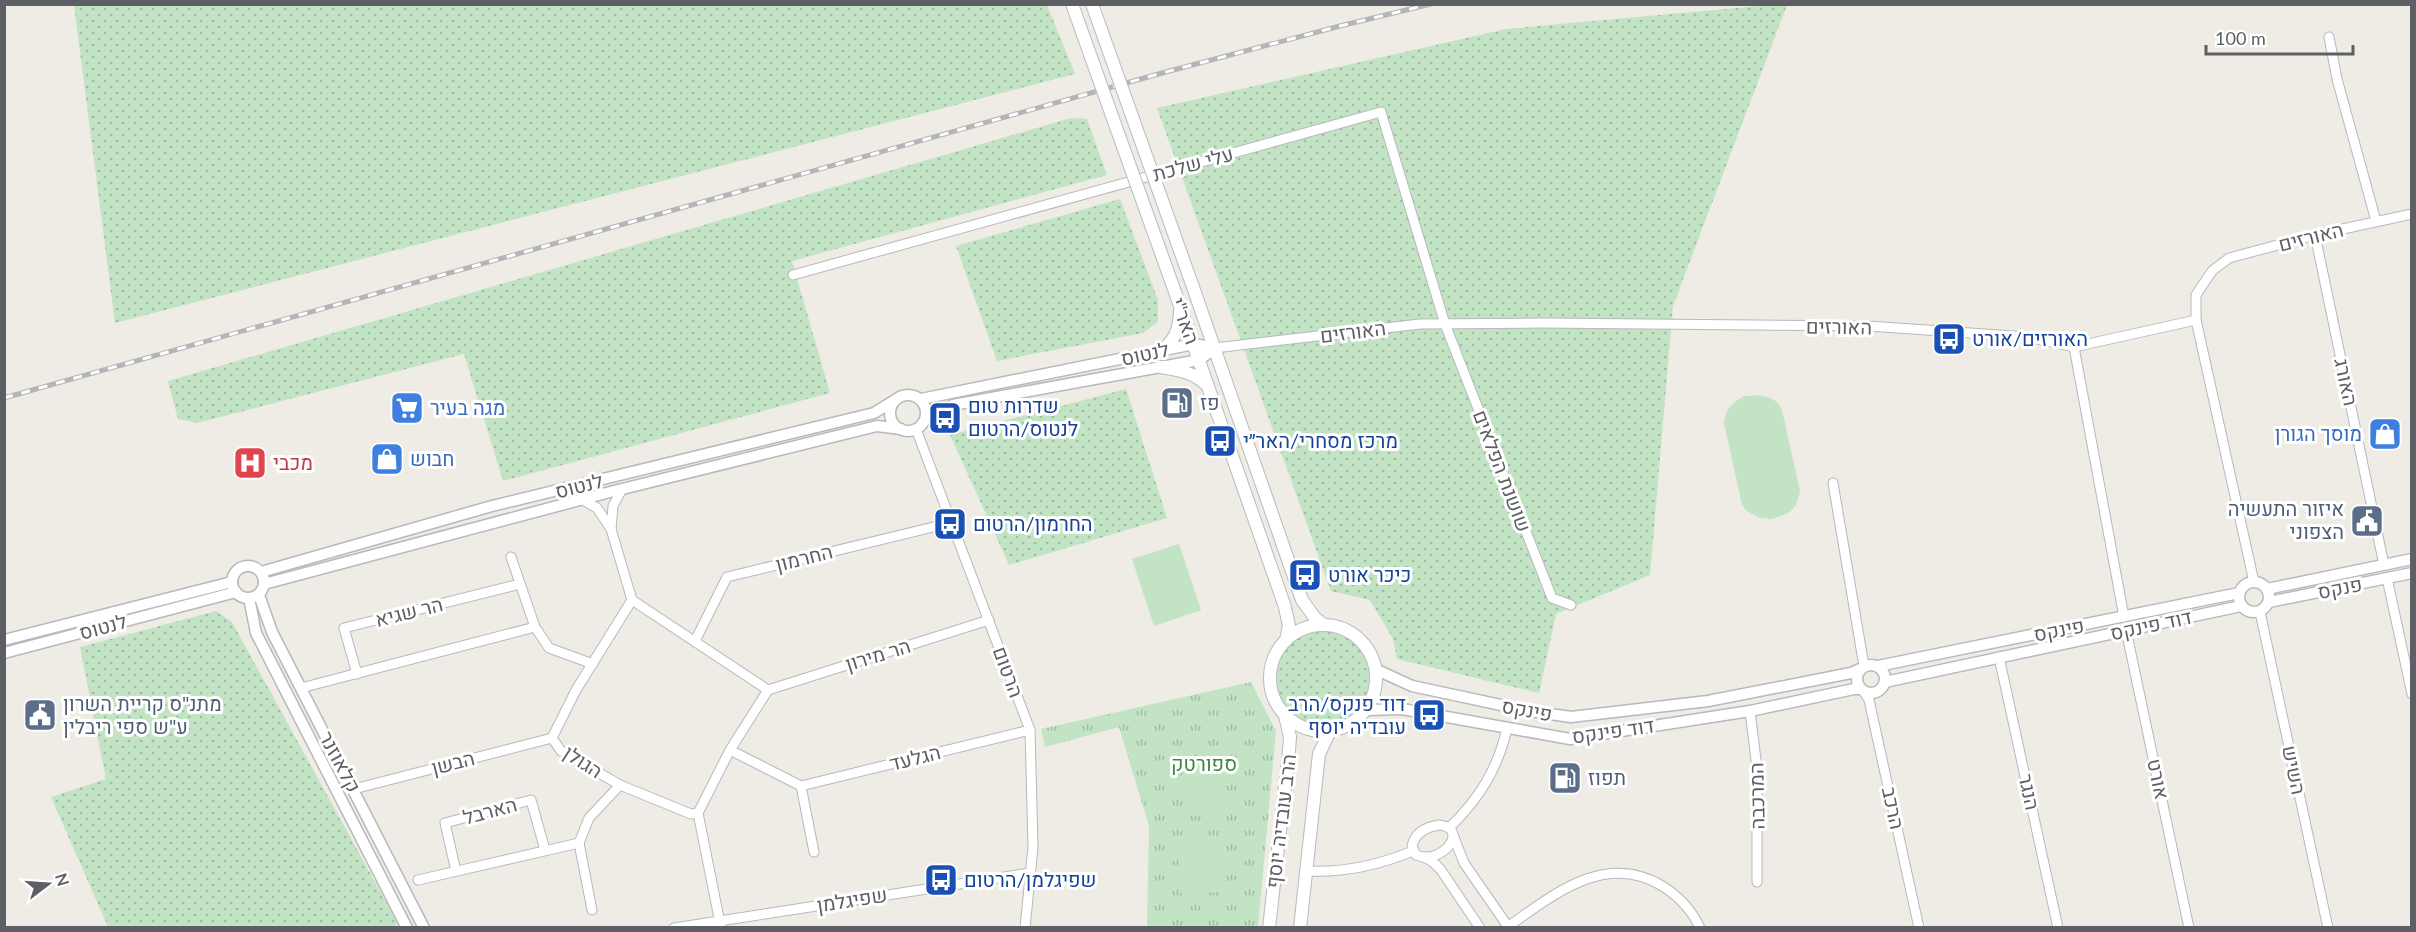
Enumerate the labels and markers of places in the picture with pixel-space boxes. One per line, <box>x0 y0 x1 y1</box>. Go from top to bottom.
bus stop icon: האורזים/אורט <box>1931 321 1967 357</box>
place label: האורזים/אורט <box>1972 326 2088 350</box>
fuel station icon: פז <box>1159 385 1195 421</box>
supermarket icon: מגה בעיר <box>389 390 425 426</box>
place label: פז <box>1200 390 1220 414</box>
place label: שדרות טום לנטוס/הרטום <box>968 393 1078 440</box>
place label: מגה בעיר <box>430 395 505 419</box>
bus stop icon: שדרות טום לנטוס/הרטום <box>927 400 963 436</box>
shop icon: מוסך הגורן <box>2367 416 2403 452</box>
place label: מוסך הגורן <box>2275 421 2362 445</box>
bus stop icon: מרכז מסחרי/האר״י <box>1202 423 1238 459</box>
place label: מרכז מסחרי/האר״י <box>1243 428 1398 452</box>
shop icon: חבוש <box>369 441 405 477</box>
hospital icon: מכבי <box>232 445 268 481</box>
place label: חבוש <box>410 446 454 470</box>
place label: מכבי <box>273 450 313 474</box>
place label: איזור התעשיה הצפוני <box>2228 496 2344 543</box>
public building icon: איזור התעשיה הצפוני <box>2349 503 2385 539</box>
bus stop icon: החרמון/הרטום <box>932 506 968 542</box>
place label: החרמון/הרטום <box>973 511 1093 535</box>
bus stop icon: כיכר אורט <box>1287 557 1323 593</box>
place label: כיכר אורט <box>1328 562 1411 586</box>
place label: מתנ"ס קריית השרון ע"ש ספי ריבלין <box>63 691 222 738</box>
place label: דוד פנקס/הרב עובדיה יוסף <box>1288 691 1406 738</box>
public building icon: מתנ"ס קריית השרון ע"ש ספי ריבלין <box>22 697 58 733</box>
bus stop icon: דוד פנקס/הרב עובדיה יוסף <box>1411 697 1447 733</box>
fuel station icon: תפוז <box>1547 760 1583 796</box>
place label: תפוז <box>1588 765 1626 789</box>
bus stop icon: שפיגלמן/הרטום <box>923 862 959 898</box>
place label: שפיגלמן/הרטום <box>964 867 1096 891</box>

